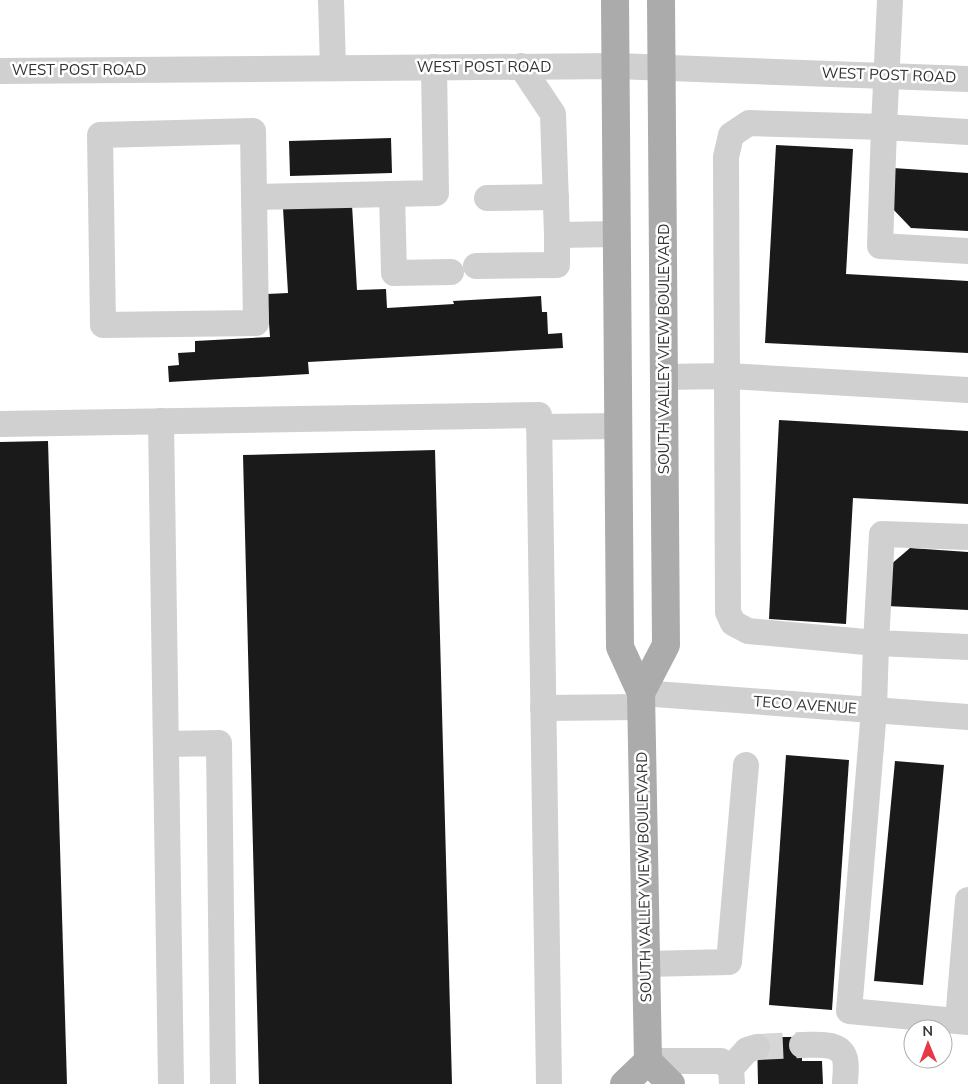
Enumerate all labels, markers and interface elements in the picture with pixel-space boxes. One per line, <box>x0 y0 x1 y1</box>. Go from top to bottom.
street label: WEST POST ROAD <box>417 57 551 76</box>
street label: WEST POST ROAD <box>12 60 146 79</box>
street label: WEST POST ROAD <box>821 63 957 86</box>
street label: SOUTH VALLEY VIEW BOULEVARD <box>654 224 673 474</box>
street label: TECO AVENUE <box>753 691 858 718</box>
street label: SOUTH VALLEY VIEW BOULEVARD <box>632 752 655 1002</box>
north arrow <box>903 1019 953 1069</box>
text: N <box>922 1022 933 1040</box>

